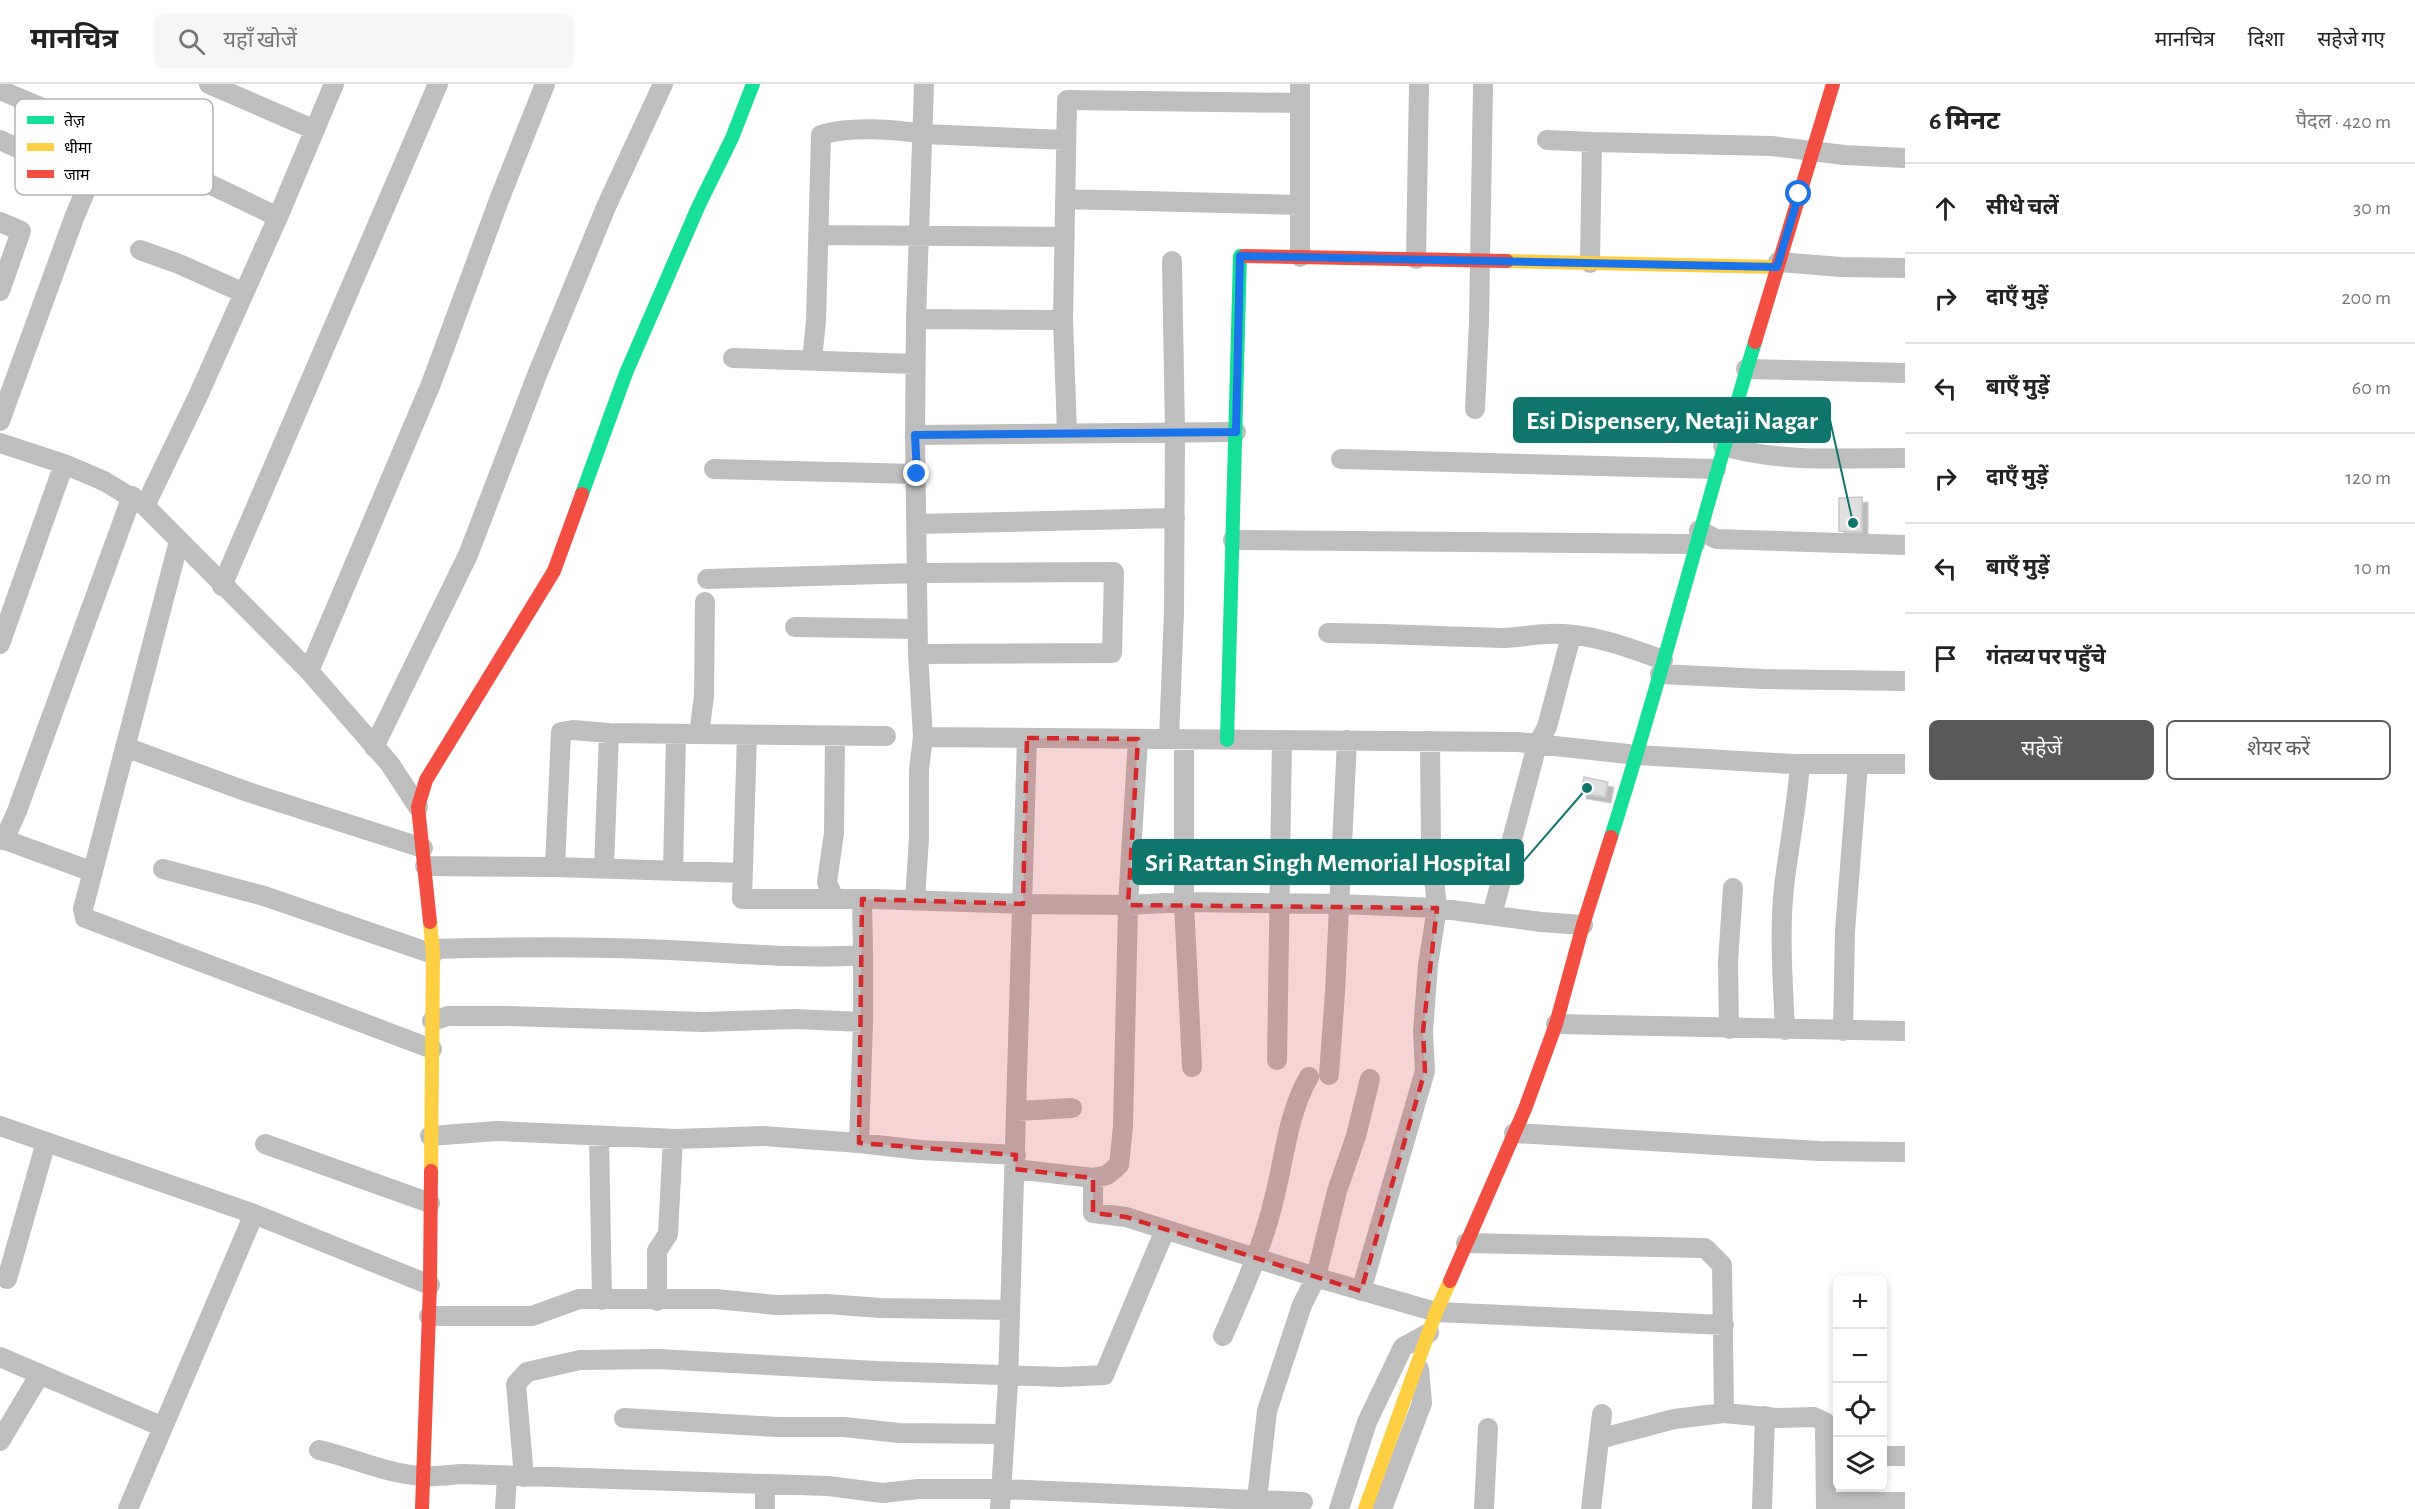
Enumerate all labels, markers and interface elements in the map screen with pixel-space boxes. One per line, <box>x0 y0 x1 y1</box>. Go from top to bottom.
search box <box>154 14 574 68</box>
icon: search <box>175 25 208 58</box>
text: मानचित्र <box>30 26 118 54</box>
text: यहाँ खोजें <box>223 29 297 51</box>
text: मानचित्र <box>2155 29 2215 50</box>
text: दिशा <box>2248 29 2284 50</box>
text: सहेजे गए <box>2317 29 2385 50</box>
legend <box>15 99 213 195</box>
text: 6 मिनट <box>1929 108 2000 134</box>
text: तेज़ <box>64 111 86 129</box>
text: पैदल · 420 m <box>2296 112 2391 132</box>
text: धीमा <box>64 139 93 156</box>
text: जाम <box>64 167 90 183</box>
route start <box>1785 180 1811 206</box>
icon: ahead <box>1929 192 1962 225</box>
text: सीधे चलें <box>1986 196 2059 218</box>
text: 30 m <box>2353 198 2391 218</box>
icon: right <box>1929 282 1962 315</box>
text: दाएँ मुड़ें <box>1986 286 2048 308</box>
text: 200 m <box>2341 288 2391 308</box>
icon: left <box>1929 372 1962 405</box>
text: बाएँ मुड़ें <box>1986 376 2050 398</box>
text: 60 m <box>2352 378 2391 398</box>
callout: Esi Dispensery, Netaji Nagar <box>1514 398 1830 442</box>
text: Esi Dispensery, Netaji Nagar <box>1526 408 1818 434</box>
route end <box>903 460 929 486</box>
icon: right <box>1929 462 1962 495</box>
text: दाएँ मुड़ें <box>1986 466 2048 488</box>
text: 120 m <box>2345 468 2391 488</box>
icon: left <box>1929 552 1962 585</box>
text: बाएँ मुड़ें <box>1986 556 2050 578</box>
text: 10 m <box>2354 558 2391 578</box>
icon: arrive <box>1929 642 1962 675</box>
text: गंतव्य पर पहुँचे <box>1986 646 2106 668</box>
button: सहेजें <box>1929 720 2154 780</box>
button: शेयर करें <box>2166 720 2391 780</box>
callout: Sri Rattan Singh Memorial Hospital <box>1133 840 1523 884</box>
text: Sri Rattan Singh Memorial Hospital <box>1145 850 1511 876</box>
map controls <box>1833 1275 1887 1491</box>
button: + <box>1833 1275 1887 1329</box>
button: − <box>1833 1329 1887 1383</box>
button: locate <box>1833 1383 1887 1437</box>
button: layers <box>1833 1437 1887 1491</box>

